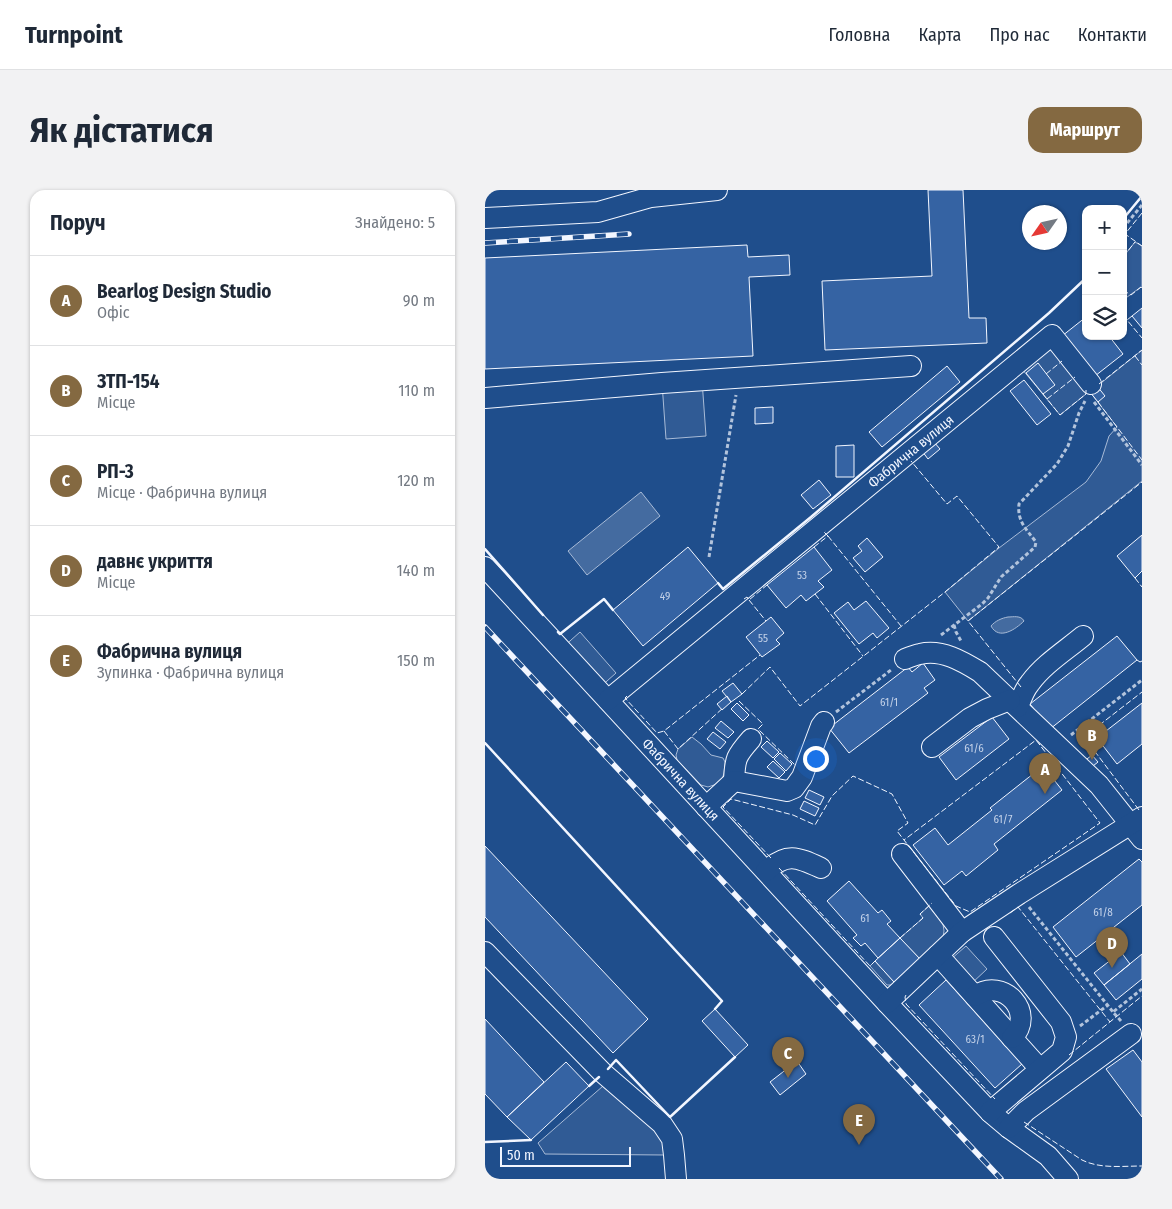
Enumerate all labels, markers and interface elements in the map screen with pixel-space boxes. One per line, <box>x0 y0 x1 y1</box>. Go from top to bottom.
text: Turnpoint <box>25 21 123 49</box>
text: Головна <box>828 24 890 46</box>
text: Карта <box>918 24 961 46</box>
text: Про нас <box>989 24 1050 46</box>
text: Контакти <box>1078 24 1147 46</box>
button: Маршрут <box>1028 107 1142 153</box>
text: Як дістатися <box>30 109 214 151</box>
north arrow <box>1022 205 1067 250</box>
map controls <box>1082 205 1127 340</box>
button: + <box>1082 205 1127 250</box>
text: Поруч <box>50 210 106 236</box>
text: Знайдено: 5 <box>355 213 435 232</box>
button: − <box>1082 250 1127 295</box>
text: Bearlog Design Studio <box>97 280 272 303</box>
text: A <box>62 291 70 310</box>
text: 90 m <box>403 291 435 310</box>
button: layers <box>1082 295 1127 340</box>
text: Офіс <box>97 303 130 322</box>
text: ЗТП-154 <box>97 370 160 393</box>
text: B <box>62 381 70 400</box>
text: 110 m <box>398 381 435 400</box>
text: Місце <box>97 393 135 412</box>
street label: Фабрична вулиця <box>864 411 957 491</box>
text: РП-3 <box>97 460 134 483</box>
text: C <box>62 471 70 490</box>
text: 120 m <box>397 471 435 490</box>
text: Місце · Фабрична вулиця <box>97 483 267 502</box>
text: давнє укриття <box>97 550 213 573</box>
text: D <box>61 561 71 580</box>
text: 140 m <box>397 561 435 580</box>
house number: 53 <box>797 569 807 582</box>
text: Місце <box>97 573 135 592</box>
house number: 49 <box>660 590 670 603</box>
house number: 55 <box>758 632 768 645</box>
text: Фабрична вулиця <box>97 640 242 663</box>
text: E <box>62 651 70 670</box>
text: 150 m <box>397 651 435 670</box>
text: Зупинка · Фабрична вулиця <box>97 663 284 682</box>
house number: 61/1 <box>880 696 898 709</box>
pin: B <box>1076 719 1108 760</box>
street label: Фабрична вулиця <box>639 735 723 824</box>
house number: 61/6 <box>964 742 984 755</box>
your location <box>803 746 829 772</box>
pin: A <box>1029 753 1061 794</box>
house number: 61/7 <box>994 813 1013 826</box>
house number: 61/8 <box>1093 906 1113 919</box>
house number: 61 <box>860 912 870 925</box>
pin: D <box>1096 927 1128 968</box>
house number: 63/1 <box>966 1033 984 1046</box>
pin: C <box>772 1037 804 1078</box>
pin: E <box>843 1104 875 1145</box>
scale bar <box>500 1144 631 1167</box>
text: 50 m <box>507 1147 535 1164</box>

